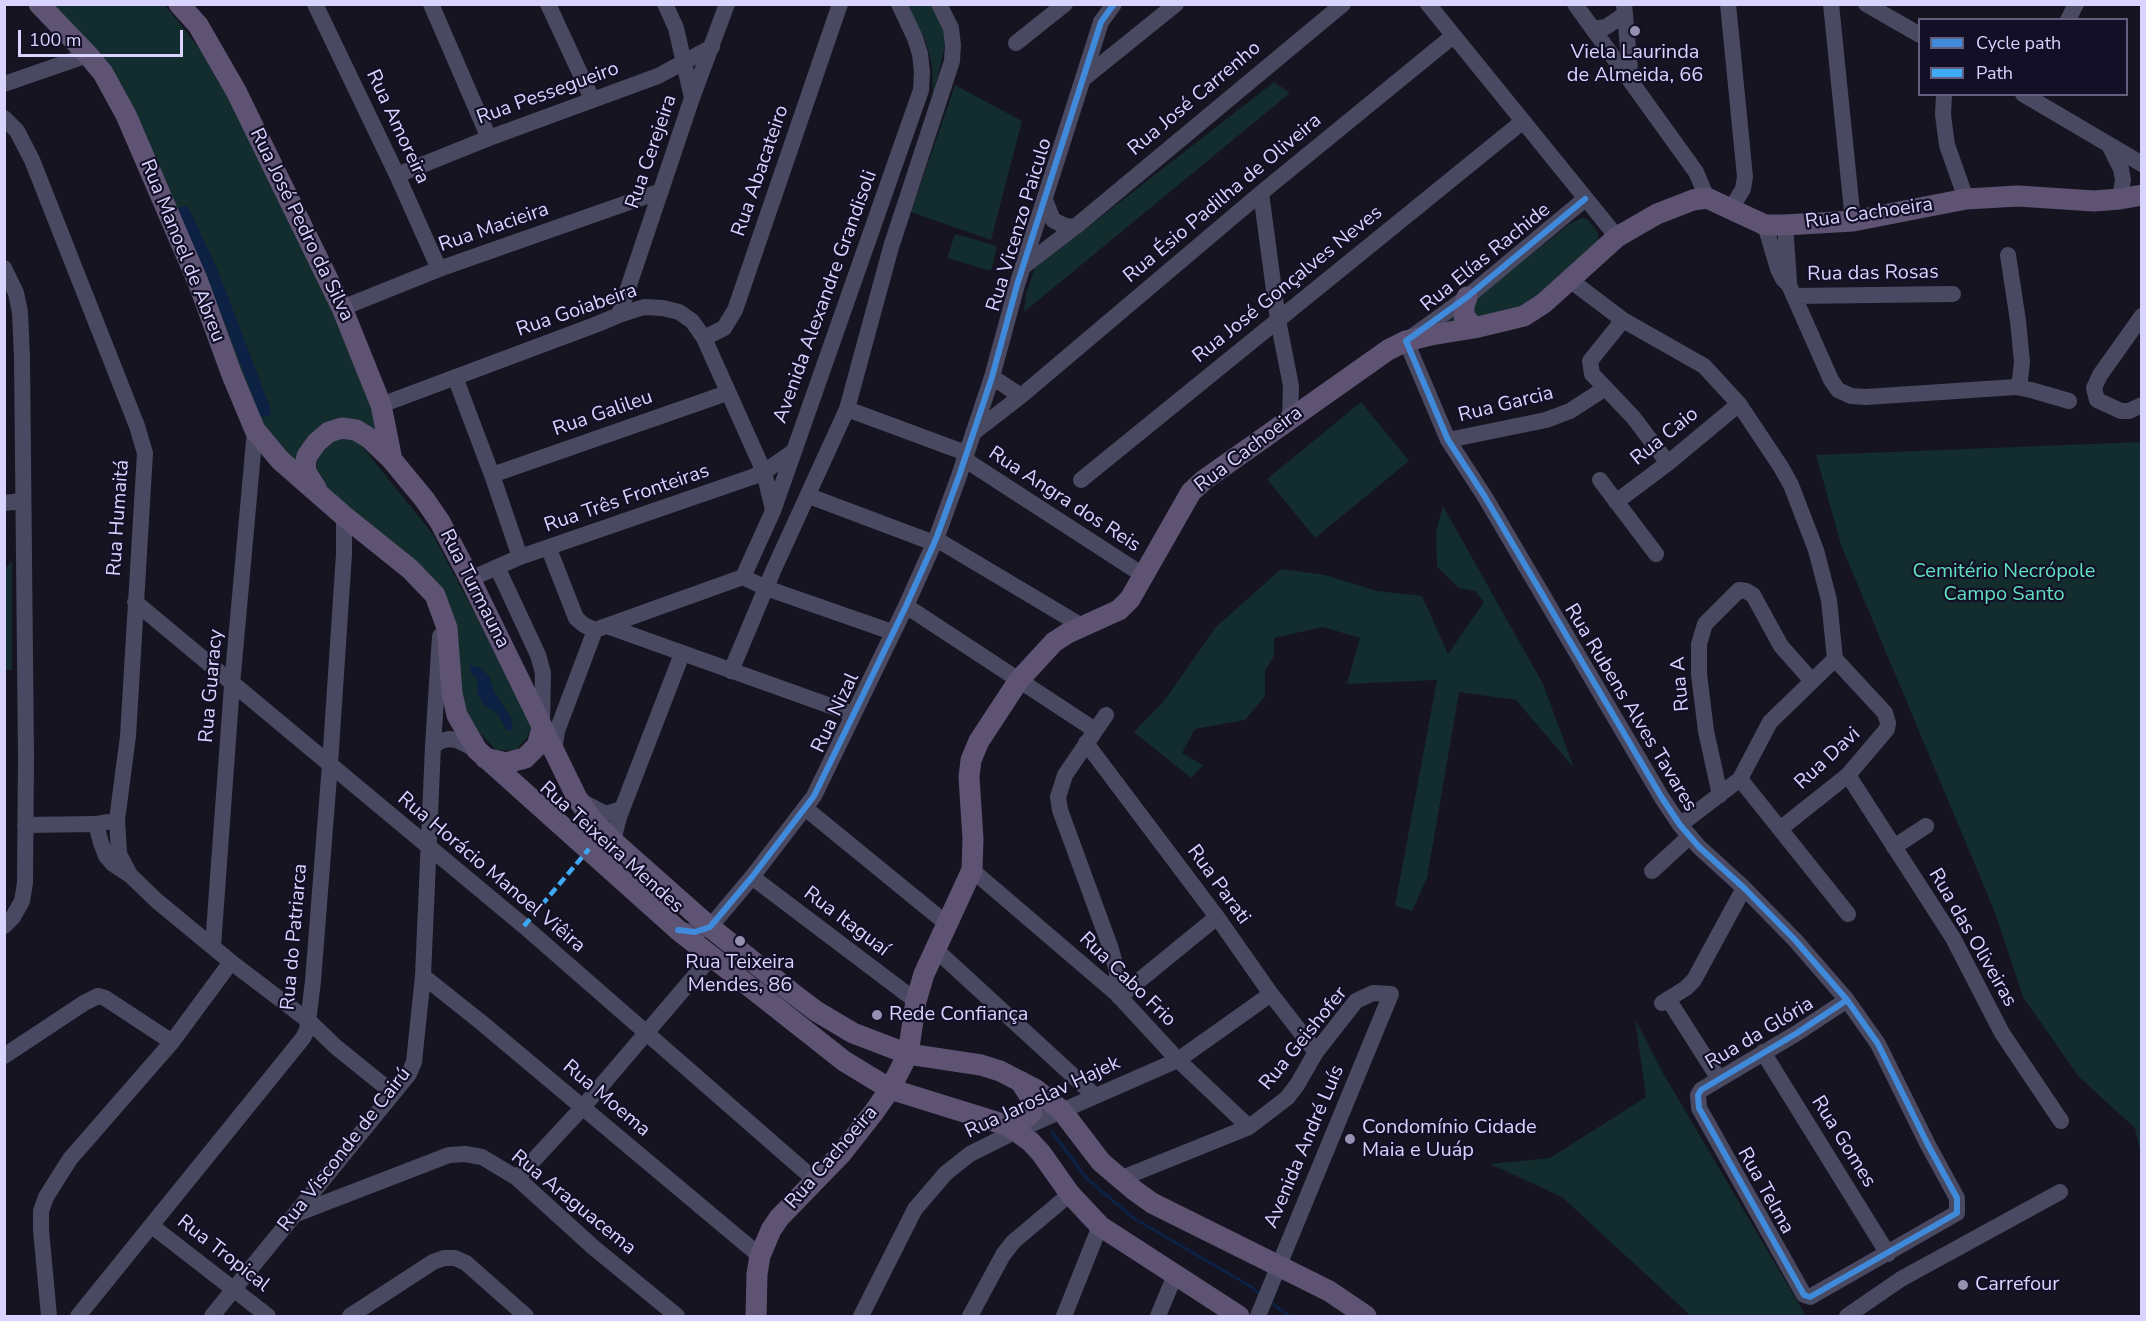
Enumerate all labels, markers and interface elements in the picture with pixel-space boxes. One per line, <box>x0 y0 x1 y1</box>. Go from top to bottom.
scale bar <box>21 18 186 56</box>
legend <box>1918 18 2128 96</box>
marker: Viela Laurinda de Almeida, 66 <box>1628 24 1642 38</box>
text: 100 m <box>29 28 81 52</box>
text: Cycle path <box>1976 31 2061 55</box>
street label: Rua José Carrenho <box>1124 37 1266 161</box>
place label: Viela Laurinda de Almeida, 66 <box>1567 41 1703 88</box>
street label: Rua Pessegueiro <box>474 57 622 131</box>
text: Path <box>1976 61 2013 85</box>
street label: Rua Amoreira <box>360 66 434 188</box>
street label: Rua Cerejeira <box>621 92 683 212</box>
street label: Rua Abacateiro <box>727 102 795 240</box>
street label: Rua Ésio Padilha de Oliveira <box>1119 109 1327 289</box>
street label: Rua José Pedro da Silva <box>244 125 358 325</box>
street label: Rua Vicenzo Paiculo <box>982 135 1058 315</box>
street label: Rua Manoel de Abreu <box>134 156 230 346</box>
street label: Avenida Alexandre Grandisoli <box>769 167 883 427</box>
street label: Rua Cachoeira <box>1804 193 1934 235</box>
street label: Rua Macieira <box>436 198 552 258</box>
street label: Rua Elías Rachide <box>1417 199 1555 317</box>
street label: Rua José Gonçalves Neves <box>1188 201 1388 369</box>
street label: Rua das Rosas <box>1807 261 1939 287</box>
street label: Rua Goiabeira <box>514 279 640 343</box>
street label: Rua Garcia <box>1456 382 1556 428</box>
street label: Rua Galileu <box>550 386 656 442</box>
street label: Rua Cachoeira <box>1190 402 1308 498</box>
street label: Rua Caio <box>1626 403 1704 471</box>
street label: Rua Angra dos Reis <box>983 442 1145 558</box>
street label: Rua Humaitá <box>103 459 135 577</box>
street label: Rua Três Fronteiras <box>541 459 713 539</box>
street label: Rua Turmauna <box>434 526 514 652</box>
park label: Cemitério Necrópole Campo Santo <box>1913 560 2095 607</box>
street label: Rua Rubens Alves Tavares <box>1558 600 1702 816</box>
street label: Rua Guaracy <box>195 628 229 744</box>
street label: Rua A <box>1667 656 1695 712</box>
street label: Rua Nizal <box>807 669 865 757</box>
street label: Rua Davi <box>1790 723 1866 795</box>
street label: Rua Teixeira Mendes <box>534 777 688 919</box>
street label: Rua Horácio Manoel Viêira <box>392 787 590 959</box>
street label: Rua Parati <box>1181 841 1255 929</box>
street label: Rua do Patriarca <box>277 863 313 1011</box>
street label: Rua das Oliveiras <box>1923 864 2021 1012</box>
street label: Rua Itaguaí <box>798 882 894 962</box>
street label: Rua Cabo Frio <box>1073 928 1181 1032</box>
marker: Rua Teixeira Mendes, 86 <box>733 934 747 948</box>
place label: Rua Teixeira Mendes, 86 <box>685 951 795 998</box>
street label: Rua Geishofer <box>1255 982 1353 1096</box>
street label: Rua da Glória <box>1702 992 1818 1076</box>
place label: Rede Confiança <box>889 1003 1028 1027</box>
marker: Rede Confiança <box>870 1008 884 1022</box>
street label: Rua Jaroslav Hajek <box>962 1052 1124 1144</box>
street label: Rua Moema <box>557 1055 655 1143</box>
street label: Avenida André Luís <box>1260 1062 1350 1232</box>
street label: Rua Visconde de Cairú <box>274 1063 416 1237</box>
street label: Rua Gomes <box>1805 1092 1881 1192</box>
street label: Rua Cachoeira <box>781 1102 883 1214</box>
place label: Condomínio Cidade Maia e Uuáp <box>1362 1116 1537 1163</box>
marker: Condomínio Cidade Maia e Uuáp <box>1343 1132 1357 1146</box>
street label: Rua Telma <box>1731 1144 1799 1238</box>
street label: Rua Araguacema <box>506 1145 640 1261</box>
street label: Rua Tropical <box>172 1210 274 1298</box>
place label: Carrefour <box>1975 1273 2059 1297</box>
marker: Carrefour <box>1956 1278 1970 1292</box>

